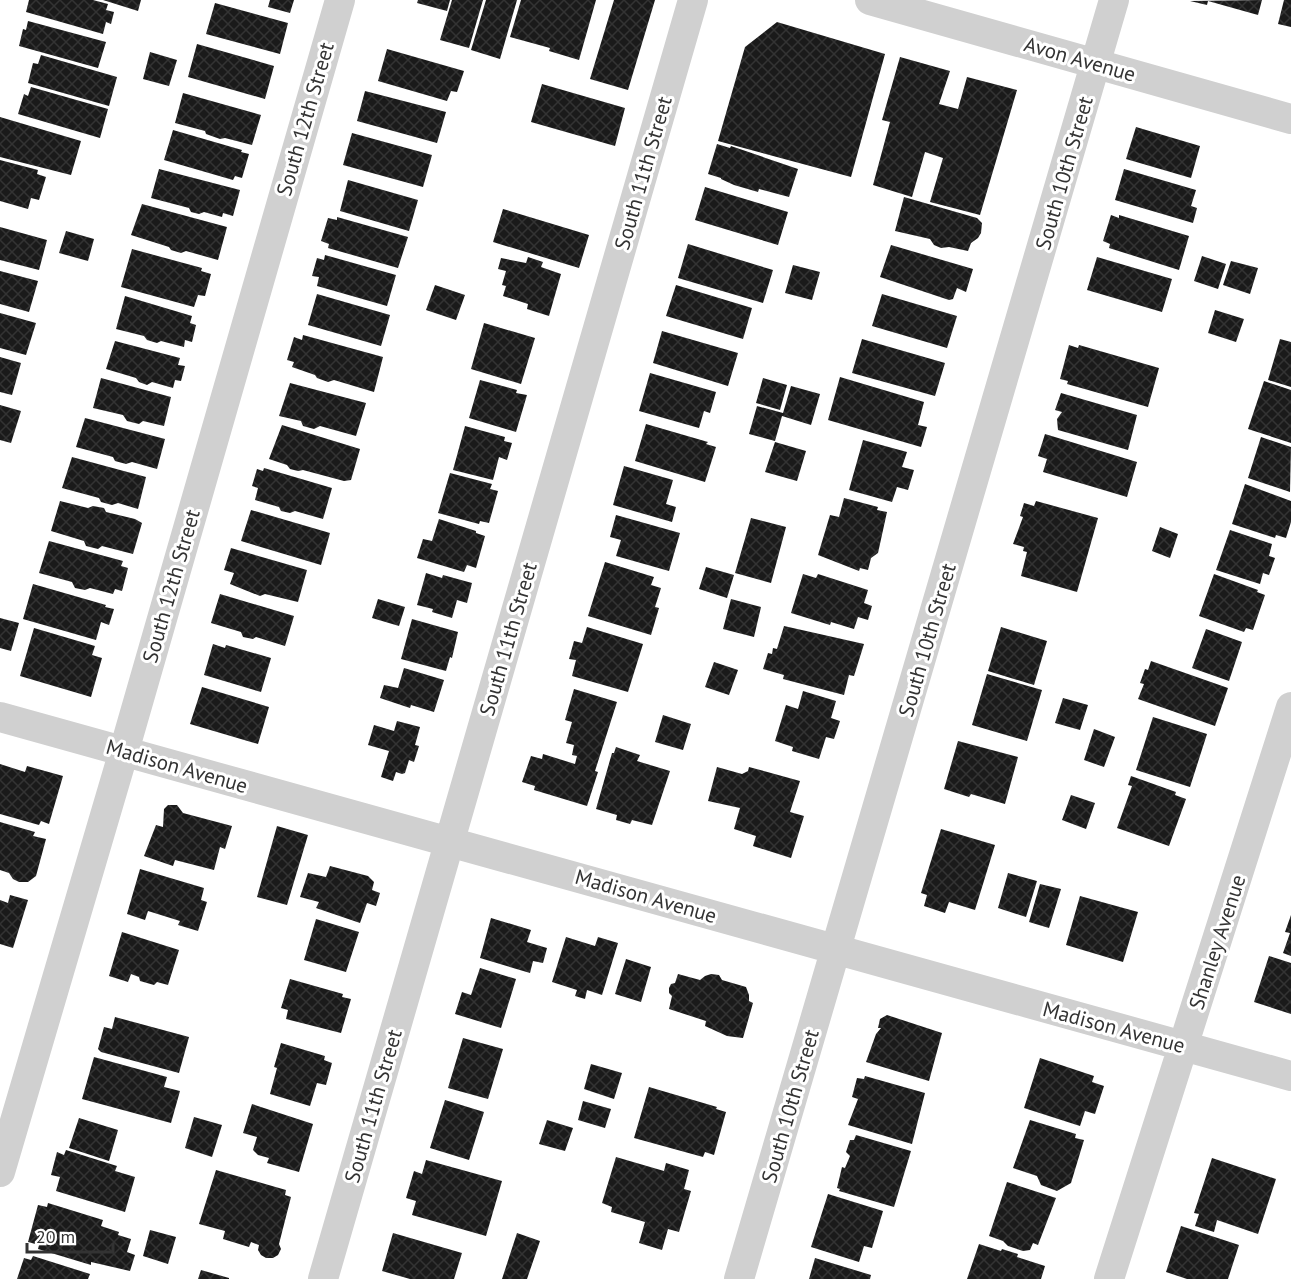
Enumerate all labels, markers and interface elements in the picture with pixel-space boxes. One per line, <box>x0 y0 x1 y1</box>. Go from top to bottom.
street label: Avon Avenue <box>1021 30 1139 88</box>
street label: South 12th Street <box>270 39 340 199</box>
street label: South 11th Street <box>608 93 678 253</box>
street label: South 10th Street <box>1029 93 1099 253</box>
street label: South 12th Street <box>136 506 206 666</box>
street label: South 11th Street <box>473 559 543 719</box>
street label: South 10th Street <box>892 560 962 720</box>
street label: Madison Avenue <box>103 733 251 799</box>
street label: Madison Avenue <box>572 863 720 929</box>
street label: Shanley Avenue <box>1182 871 1252 1013</box>
street label: Madison Avenue <box>1040 995 1188 1059</box>
street label: South 11th Street <box>338 1026 408 1186</box>
street label: South 10th Street <box>755 1026 825 1186</box>
scale bar <box>27 1216 112 1254</box>
text: 20 m <box>36 1225 75 1248</box>

